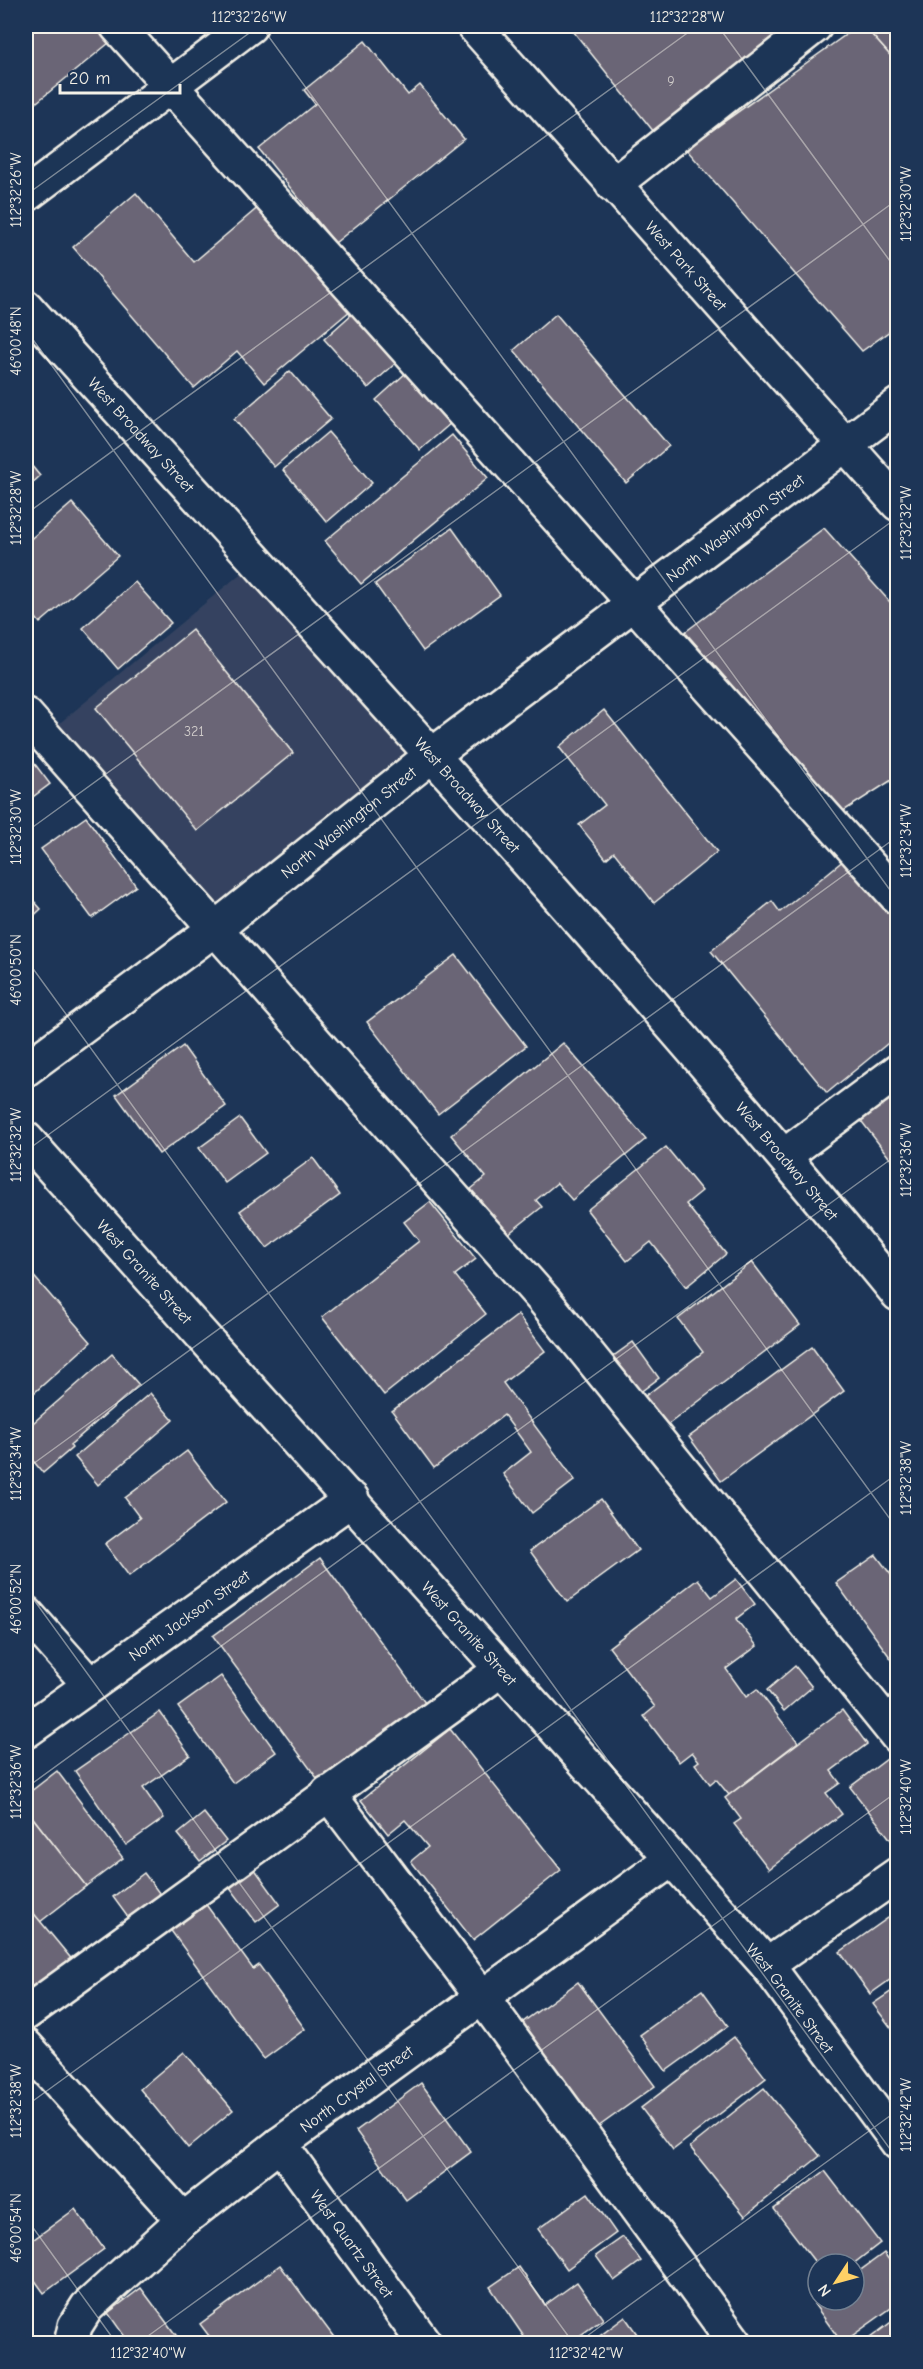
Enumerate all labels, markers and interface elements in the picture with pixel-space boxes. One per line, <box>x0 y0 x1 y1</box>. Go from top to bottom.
text: 112°32'26"W <box>212 8 286 26</box>
text: 112°32'28"W <box>650 8 724 26</box>
scale bar <box>60 57 180 95</box>
text: 20 m <box>69 68 110 89</box>
house number: 9 <box>667 73 675 90</box>
text: 112°32'26"W <box>7 153 25 227</box>
text: 112°32'30"W <box>897 166 915 242</box>
street label: West Park Street <box>641 218 730 315</box>
text: 46°00'48"N <box>7 306 25 376</box>
street label: West Broadway Street <box>84 374 198 497</box>
text: 112°32'28"W <box>7 471 25 545</box>
street label: North Washington Street <box>663 471 808 586</box>
text: 112°32'32"W <box>897 486 915 560</box>
house number: 321 <box>184 723 204 740</box>
street label: West Broadway Street <box>410 734 523 857</box>
street label: North Washington Street <box>278 763 420 882</box>
text: 112°32'30"W <box>7 789 25 865</box>
text: 112°32'34"W <box>897 804 915 878</box>
text: 46°00'50"N <box>7 934 25 1006</box>
street label: West Broadway Street <box>731 1099 842 1225</box>
text: 112°32'32"W <box>7 1108 25 1182</box>
text: 112°32'36"W <box>897 1123 915 1197</box>
street label: West Granite Street <box>93 1217 196 1328</box>
text: 112°32'34"W <box>7 1427 25 1501</box>
text: 112°32'38"W <box>897 1441 915 1515</box>
text: 46°00'52"N <box>7 1564 25 1634</box>
street label: North Jackson Street <box>126 1566 254 1665</box>
street label: West Granite Street <box>417 1578 520 1690</box>
text: 112°32'36"W <box>7 1745 25 1819</box>
text: 112°32'40"W <box>897 1759 915 1835</box>
street label: West Granite Street <box>742 1940 837 2057</box>
street label: North Crystal Street <box>297 2042 417 2136</box>
text: 112°32'38"W <box>7 2064 25 2138</box>
text: 112°32'42"W <box>897 2078 915 2152</box>
street label: West Quartz Street <box>306 2187 397 2302</box>
text: 46°00'54"N <box>7 2193 25 2263</box>
north arrow <box>806 2252 866 2312</box>
text: N <box>814 2281 835 2300</box>
text: 112°32'40"W <box>110 2344 186 2362</box>
text: 112°32'42"W <box>549 2344 623 2362</box>

